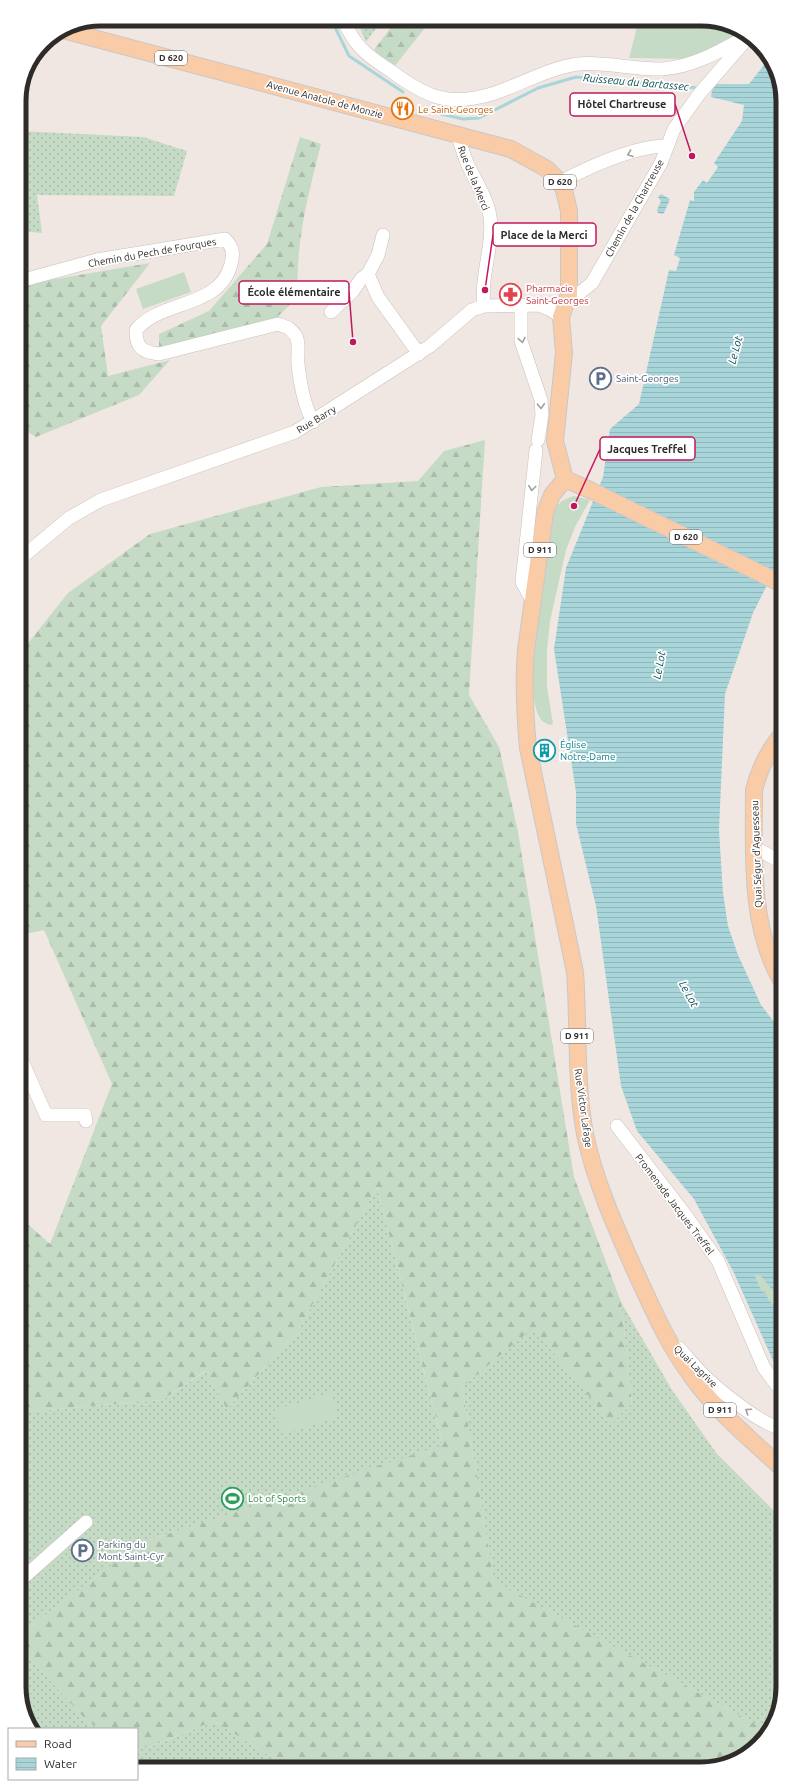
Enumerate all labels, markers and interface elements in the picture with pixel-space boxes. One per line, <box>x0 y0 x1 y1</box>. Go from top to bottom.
road number: D 620 <box>155 51 187 65</box>
water label: Ruisseau du Bartassec <box>583 71 690 93</box>
street label: Avenue Anatole de Monzie <box>265 79 384 120</box>
callout: Hôtel Chartreuse <box>570 93 675 116</box>
restaurant icon: Le Saint-Georges <box>390 96 416 122</box>
text: Hôtel Chartreuse <box>578 98 666 110</box>
place label: Le Saint-Georges <box>418 104 493 115</box>
street label: Rue de la Merci <box>456 144 491 212</box>
one-way arrow <box>626 149 633 157</box>
street label: Chemin de la Chartreuse <box>603 158 666 259</box>
road number: D 620 <box>544 175 576 189</box>
callout: Place de la Merci <box>493 223 596 246</box>
text: Place de la Merci <box>500 229 588 241</box>
street label: Chemin du Pech de Fourques <box>87 236 217 269</box>
callout: École élémentaire <box>239 281 349 304</box>
pharmacy icon: Pharmacie Saint-Georges <box>497 281 523 307</box>
place label: Pharmacie Saint-Georges <box>526 283 589 306</box>
text: École élémentaire <box>247 285 341 298</box>
water label: Le Lot <box>726 334 745 365</box>
one-way arrow <box>517 337 525 343</box>
parking icon: Saint-Georges <box>588 365 614 391</box>
place label: Saint-Georges <box>616 373 679 384</box>
street label: Rue Barry <box>295 403 338 435</box>
one-way arrow <box>537 403 546 409</box>
callout: Jacques Treffel <box>600 437 695 460</box>
text: Jacques Treffel <box>607 443 687 455</box>
one-way arrow <box>527 485 536 491</box>
road number: D 620 <box>670 530 702 544</box>
road number: D 911 <box>524 543 556 557</box>
water label: Le Lot <box>650 649 668 680</box>
building icon: Église Notre-Dame <box>531 737 557 763</box>
place label: Église Notre-Dame <box>560 738 615 762</box>
street label: Quai Ségur d'Aguesseau <box>749 800 764 908</box>
water label: Le Lot <box>677 979 701 1010</box>
road number: D 911 <box>561 1029 593 1043</box>
street label: Rue Victor Lafage <box>573 1068 595 1148</box>
street label: Promenade Jacques Treffel <box>633 1152 716 1257</box>
street label: Quai Lagrive <box>672 1343 720 1390</box>
road number: D 911 <box>704 1403 736 1417</box>
one-way arrow <box>745 1408 752 1416</box>
sports icon: Lot of Sports <box>219 1485 245 1511</box>
place label: Lot of Sports <box>248 1493 306 1504</box>
parking icon: Parking du Mont Saint-Cyr <box>70 1537 96 1563</box>
place label: Parking du Mont Saint-Cyr <box>98 1539 165 1562</box>
legend <box>8 1728 138 1780</box>
text: Road <box>44 1737 72 1750</box>
text: Water <box>44 1757 77 1770</box>

